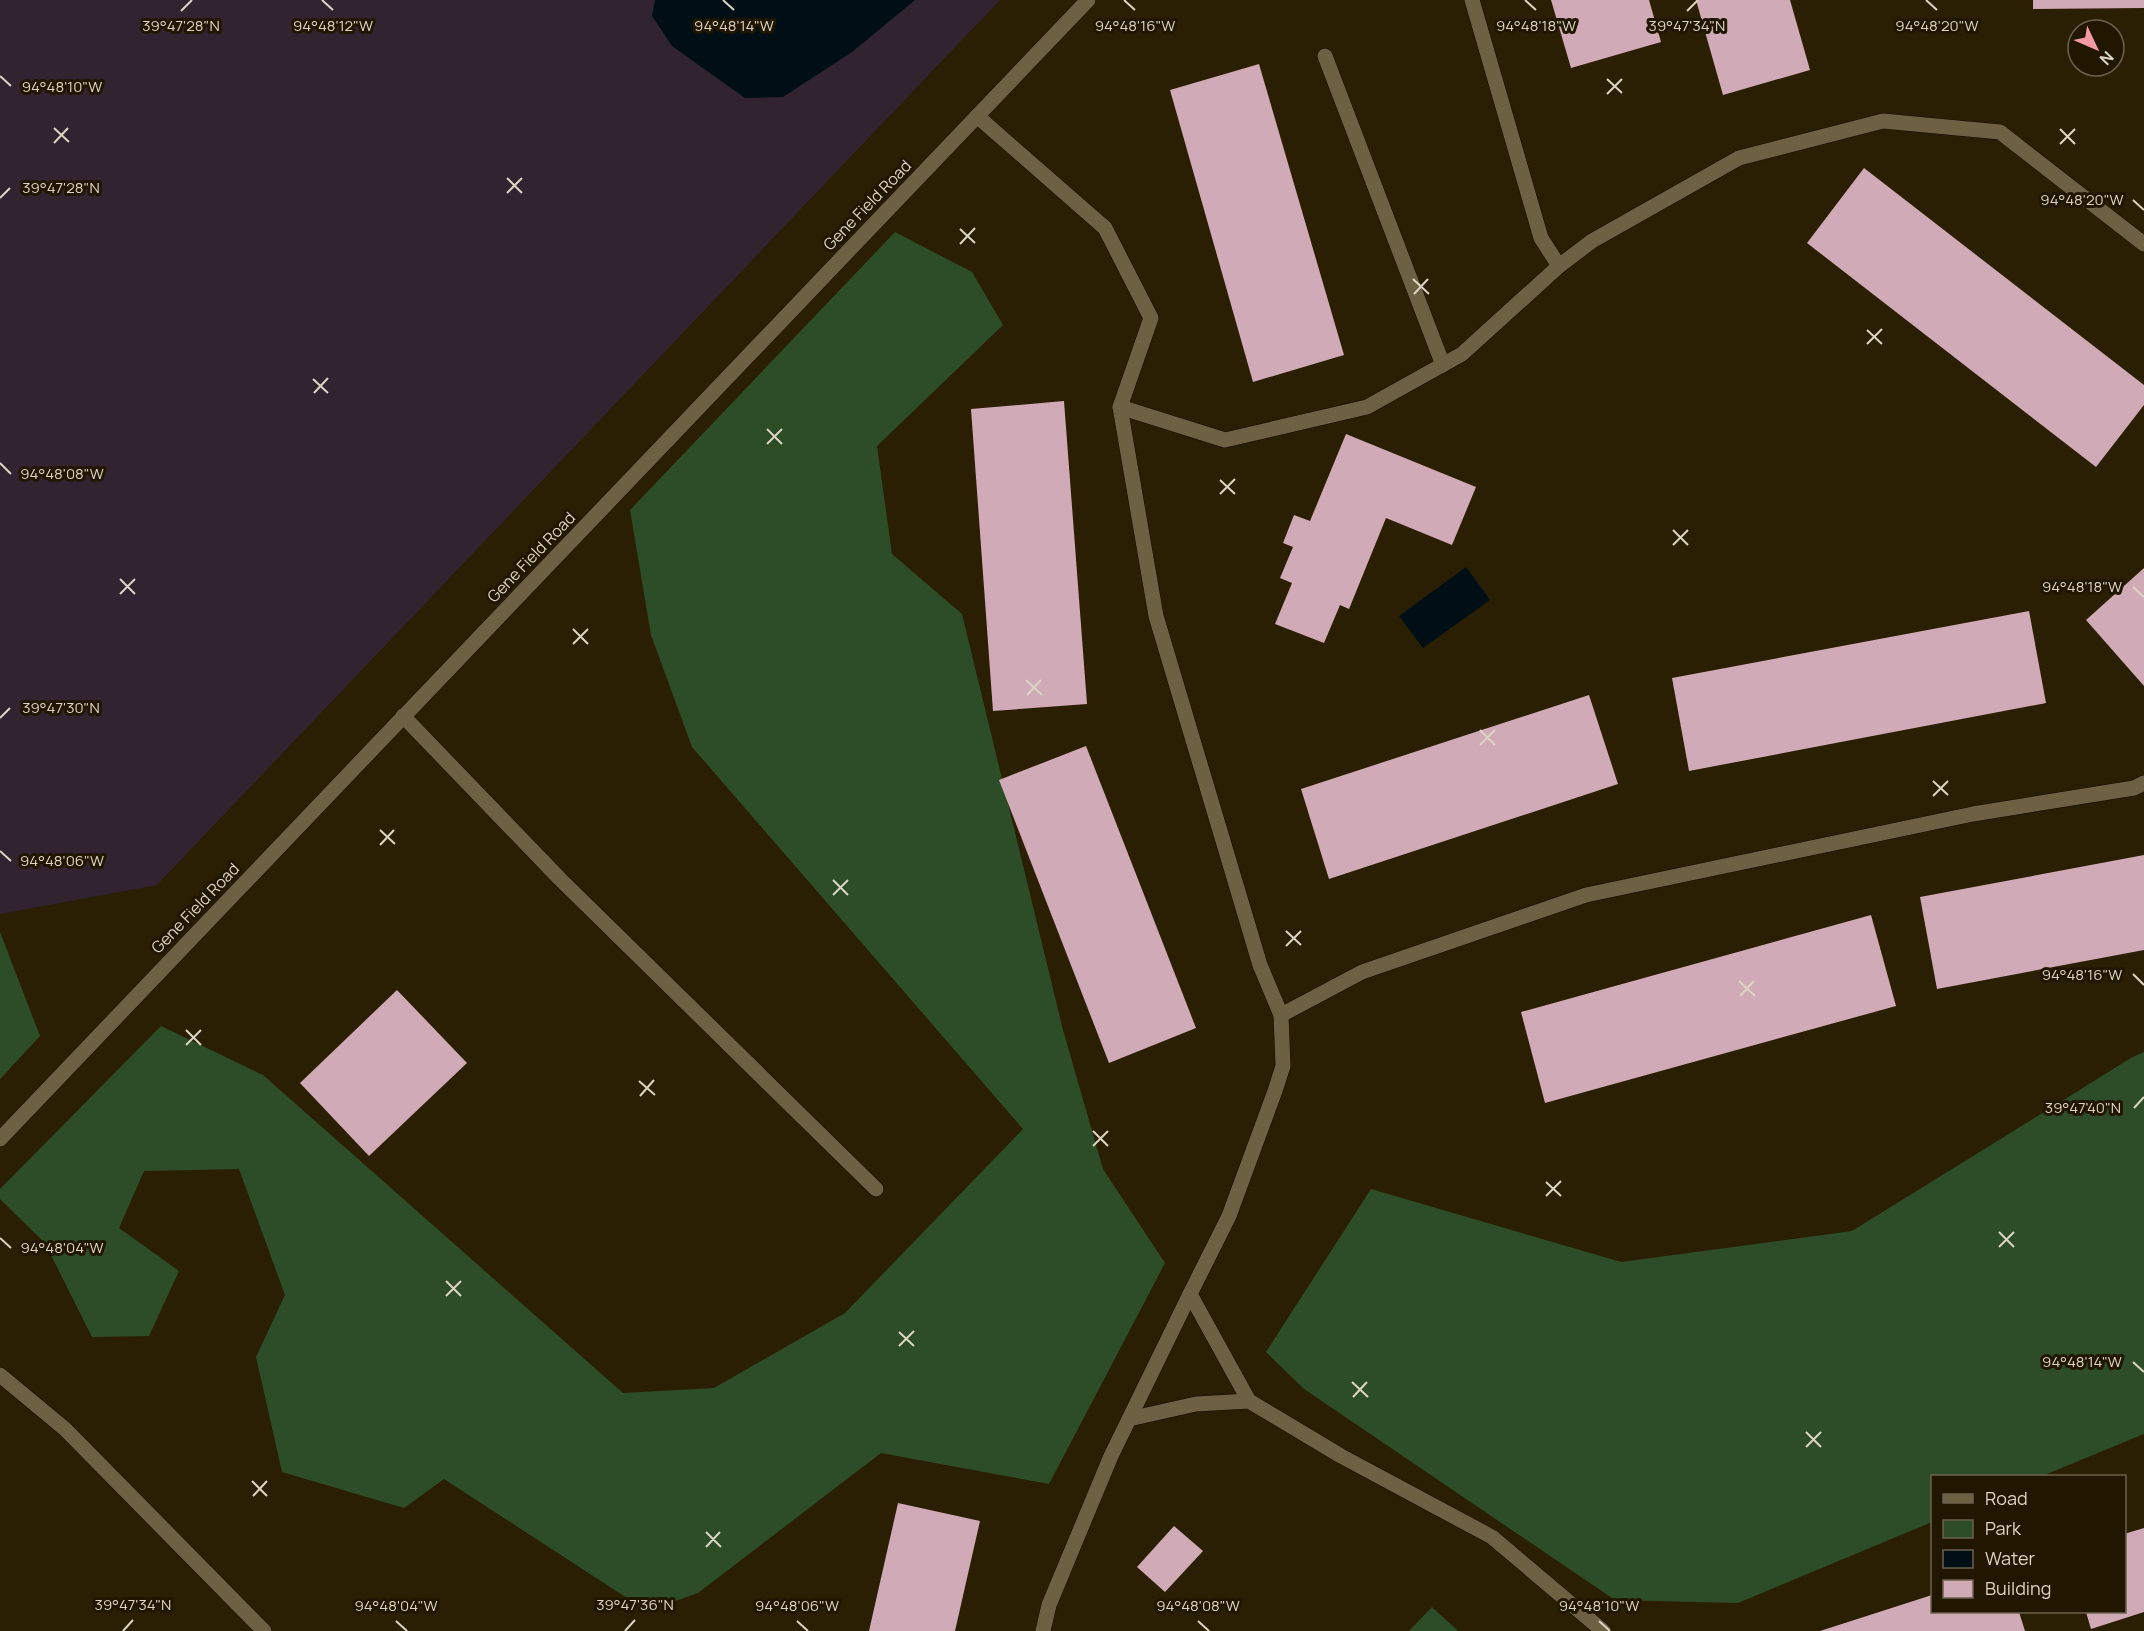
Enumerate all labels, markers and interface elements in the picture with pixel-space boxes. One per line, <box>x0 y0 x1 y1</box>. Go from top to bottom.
text: 39°47'28"N <box>142 15 220 36</box>
text: 94°48'12"W <box>293 15 373 36</box>
text: 94°48'14"W <box>694 15 774 36</box>
text: 94°48'16"W <box>1095 15 1175 36</box>
text: 94°48'18"W <box>1496 15 1576 36</box>
text: 39°47'34"N <box>1649 15 1725 36</box>
text: 94°48'20"W <box>1895 15 1979 36</box>
north arrow <box>2066 18 2126 78</box>
text: N <box>2095 47 2119 70</box>
text: 94°48'10"W <box>22 76 102 97</box>
street label: Gene Field Road <box>818 155 916 255</box>
text: 39°47'28"N <box>22 177 100 198</box>
text: 94°48'20"W <box>2040 189 2124 210</box>
text: 94°48'08"W <box>20 463 104 484</box>
street label: Gene Field Road <box>482 507 580 607</box>
text: 94°48'18"W <box>2042 576 2122 597</box>
text: 39°47'30"N <box>22 697 100 718</box>
text: 94°48'06"W <box>20 850 104 871</box>
street label: Gene Field Road <box>146 858 244 958</box>
text: 94°48'16"W <box>2042 964 2122 985</box>
text: 39°47'40"N <box>2045 1097 2121 1118</box>
text: 94°48'04"W <box>20 1237 104 1258</box>
text: 94°48'14"W <box>2042 1351 2122 1372</box>
legend <box>1931 1475 2126 1613</box>
text: Road <box>1985 1486 2028 1510</box>
text: Park <box>1985 1516 2022 1540</box>
text: Water <box>1985 1546 2035 1570</box>
text: Building <box>1985 1576 2051 1600</box>
text: 39°47'34"N <box>95 1594 171 1615</box>
text: 39°47'36"N <box>596 1594 674 1615</box>
text: 94°48'04"W <box>354 1595 438 1616</box>
text: 94°48'06"W <box>755 1595 839 1616</box>
text: 94°48'08"W <box>1156 1595 1240 1616</box>
text: 94°48'10"W <box>1559 1595 1639 1616</box>

